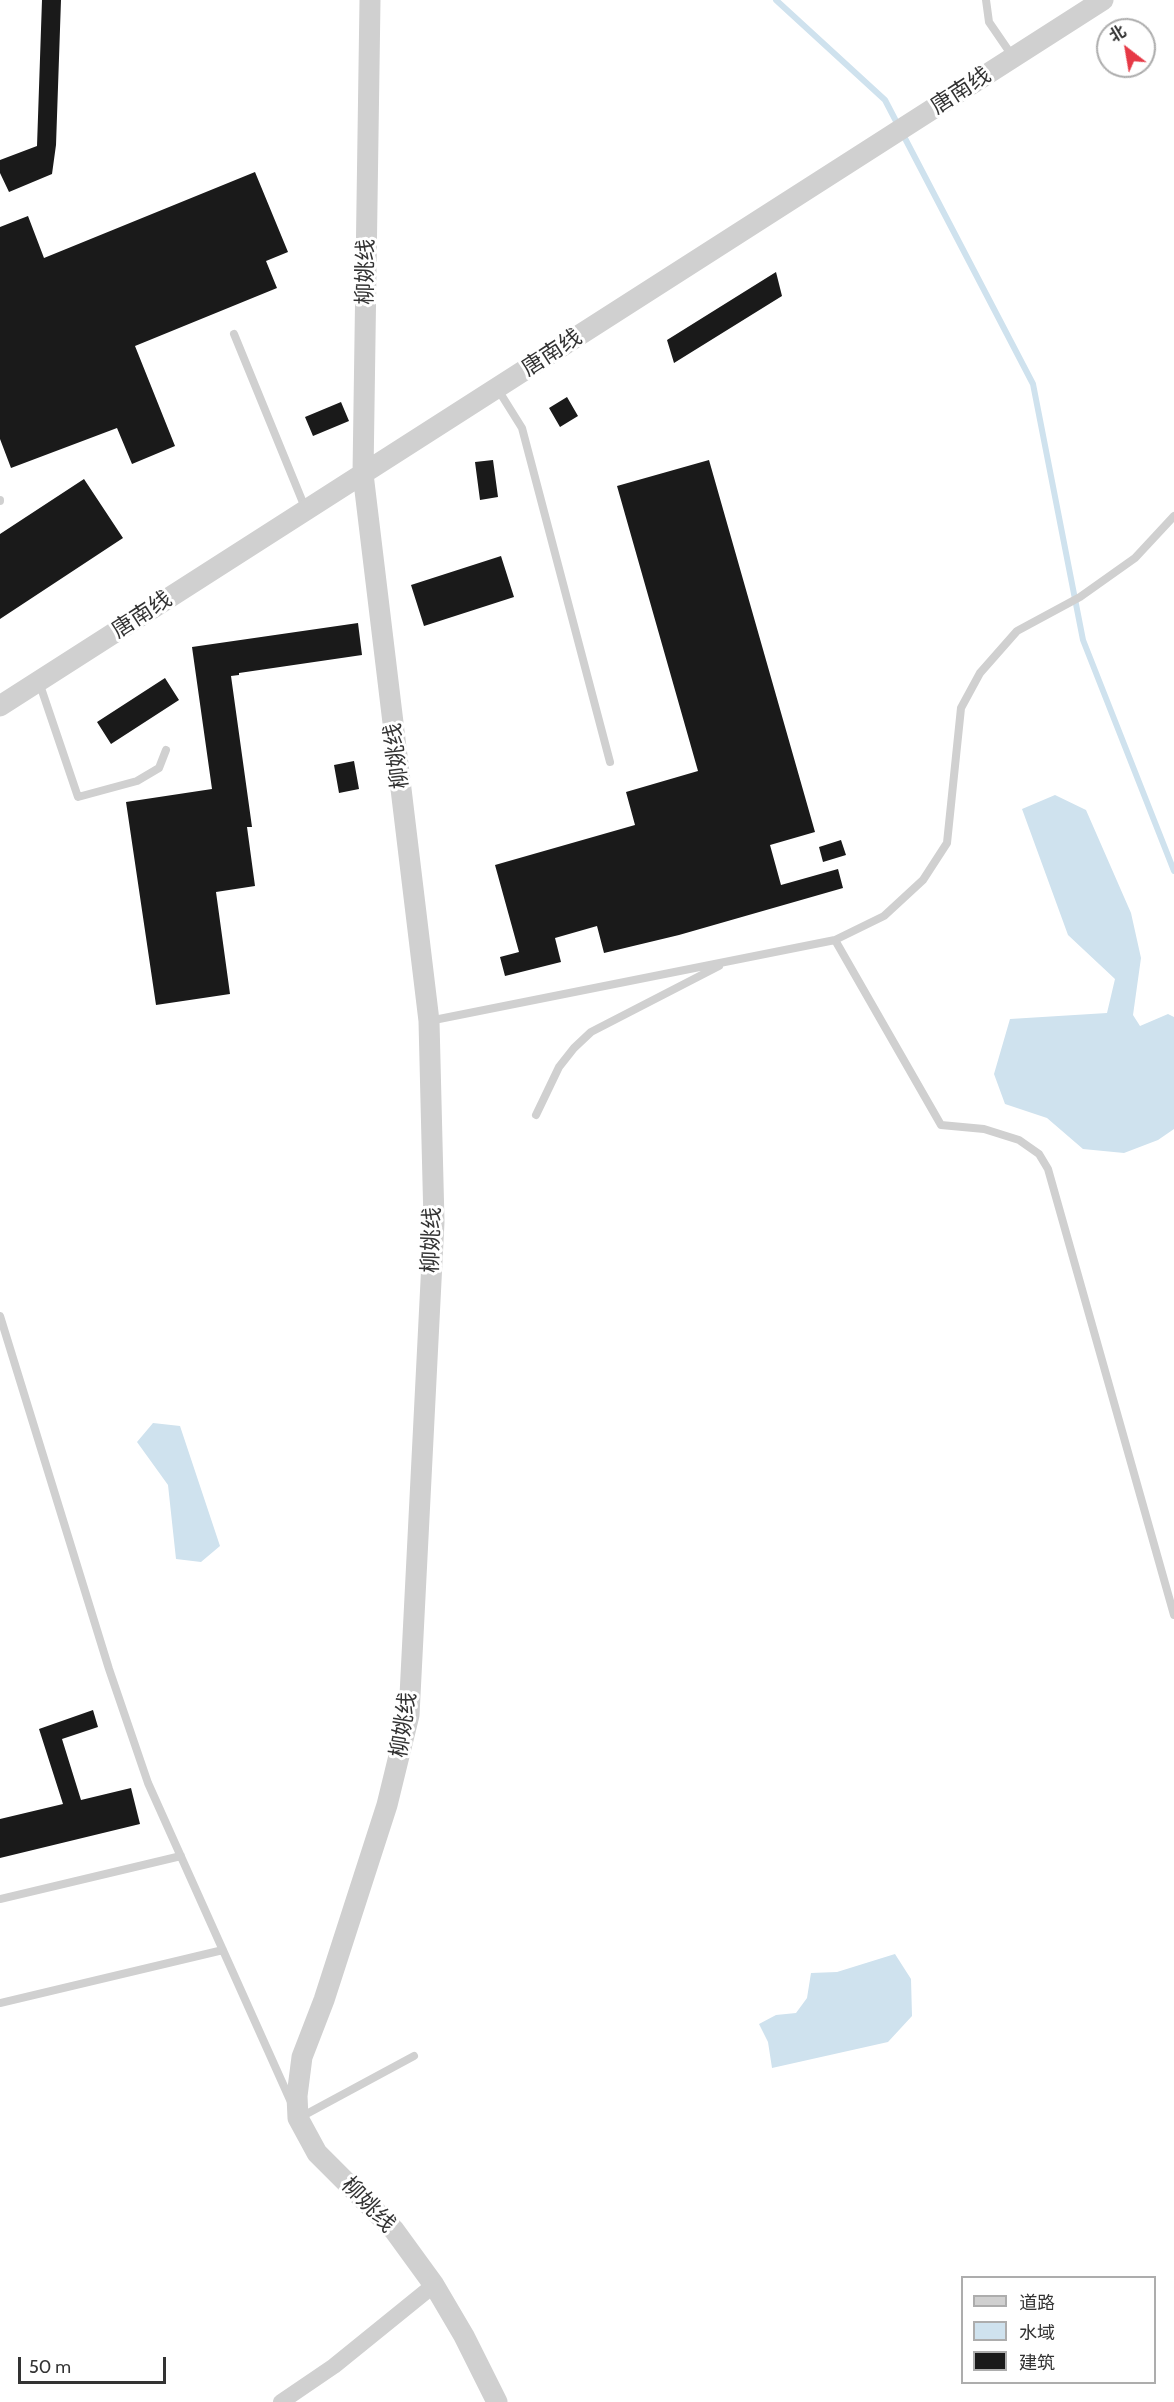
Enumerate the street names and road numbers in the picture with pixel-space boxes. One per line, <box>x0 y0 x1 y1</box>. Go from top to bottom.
street label: 唐南线 <box>926 62 996 120</box>
street label: 柳姚线 <box>352 239 380 305</box>
street label: 唐南线 <box>517 324 587 382</box>
street label: 唐南线 <box>107 586 177 644</box>
street label: 柳姚线 <box>380 722 414 790</box>
street label: 柳姚线 <box>418 1207 446 1273</box>
street label: 柳姚线 <box>386 1690 422 1760</box>
street label: 柳姚线 <box>336 2172 400 2238</box>

